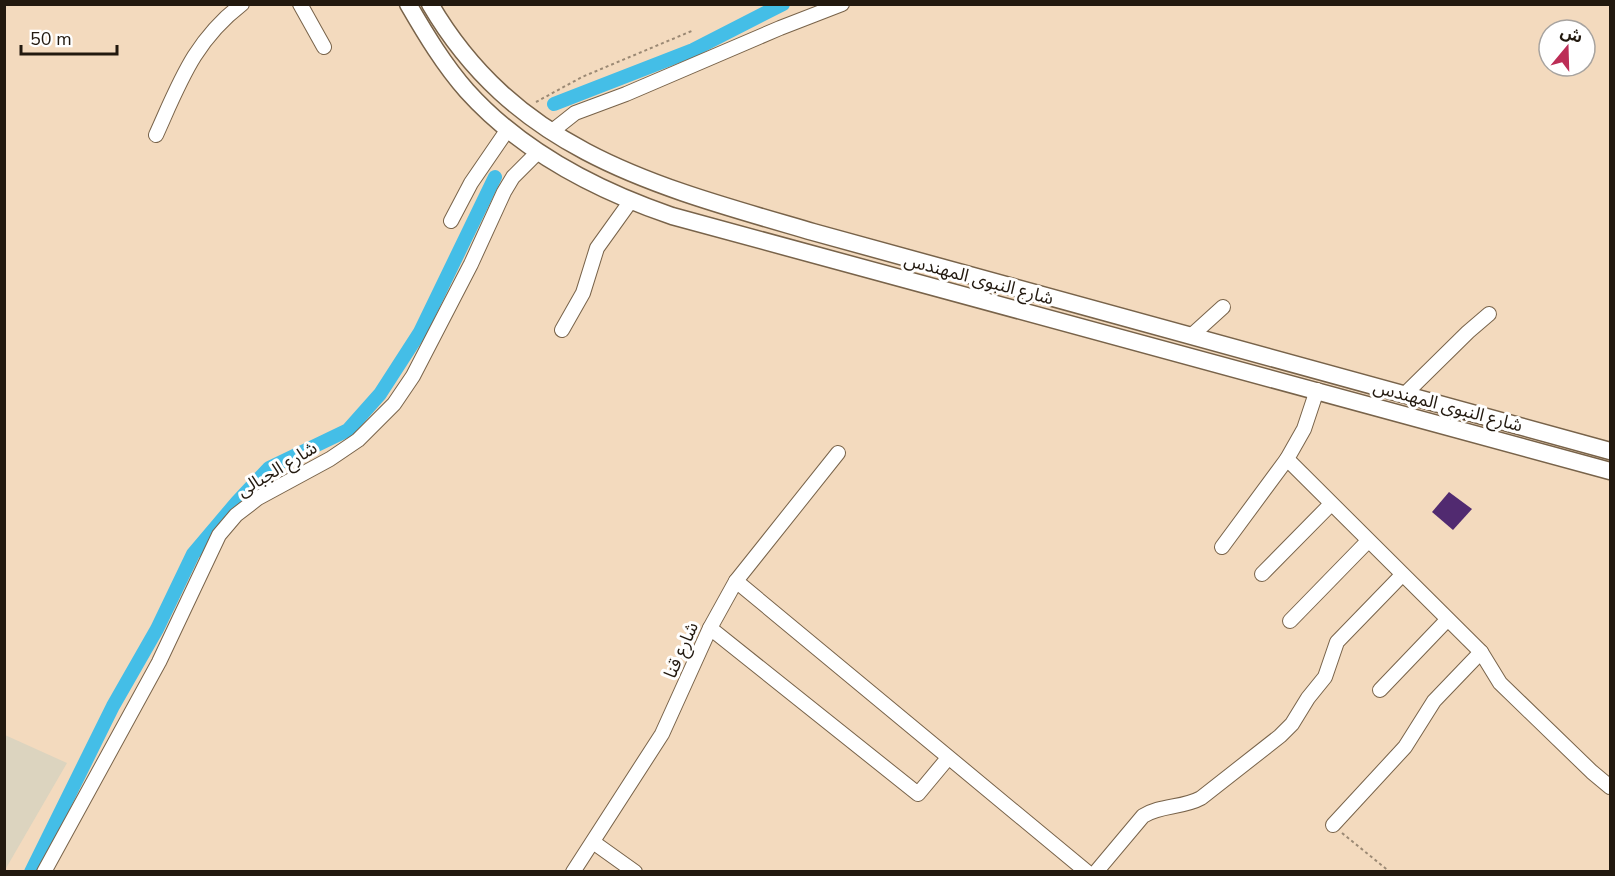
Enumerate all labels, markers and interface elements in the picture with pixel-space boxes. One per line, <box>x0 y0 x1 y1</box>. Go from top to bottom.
scale bar <box>21 18 117 56</box>
north arrow <box>1537 18 1597 78</box>
text: ش <box>1558 21 1586 49</box>
text: 50 m <box>30 27 72 51</box>
street label: شارع النبوى المهندس <box>901 248 1056 312</box>
street label: شارع النبوى المهندس <box>1370 375 1525 439</box>
street label: شارع الجبالى <box>232 436 323 504</box>
street label: شارع قنا <box>658 618 706 683</box>

